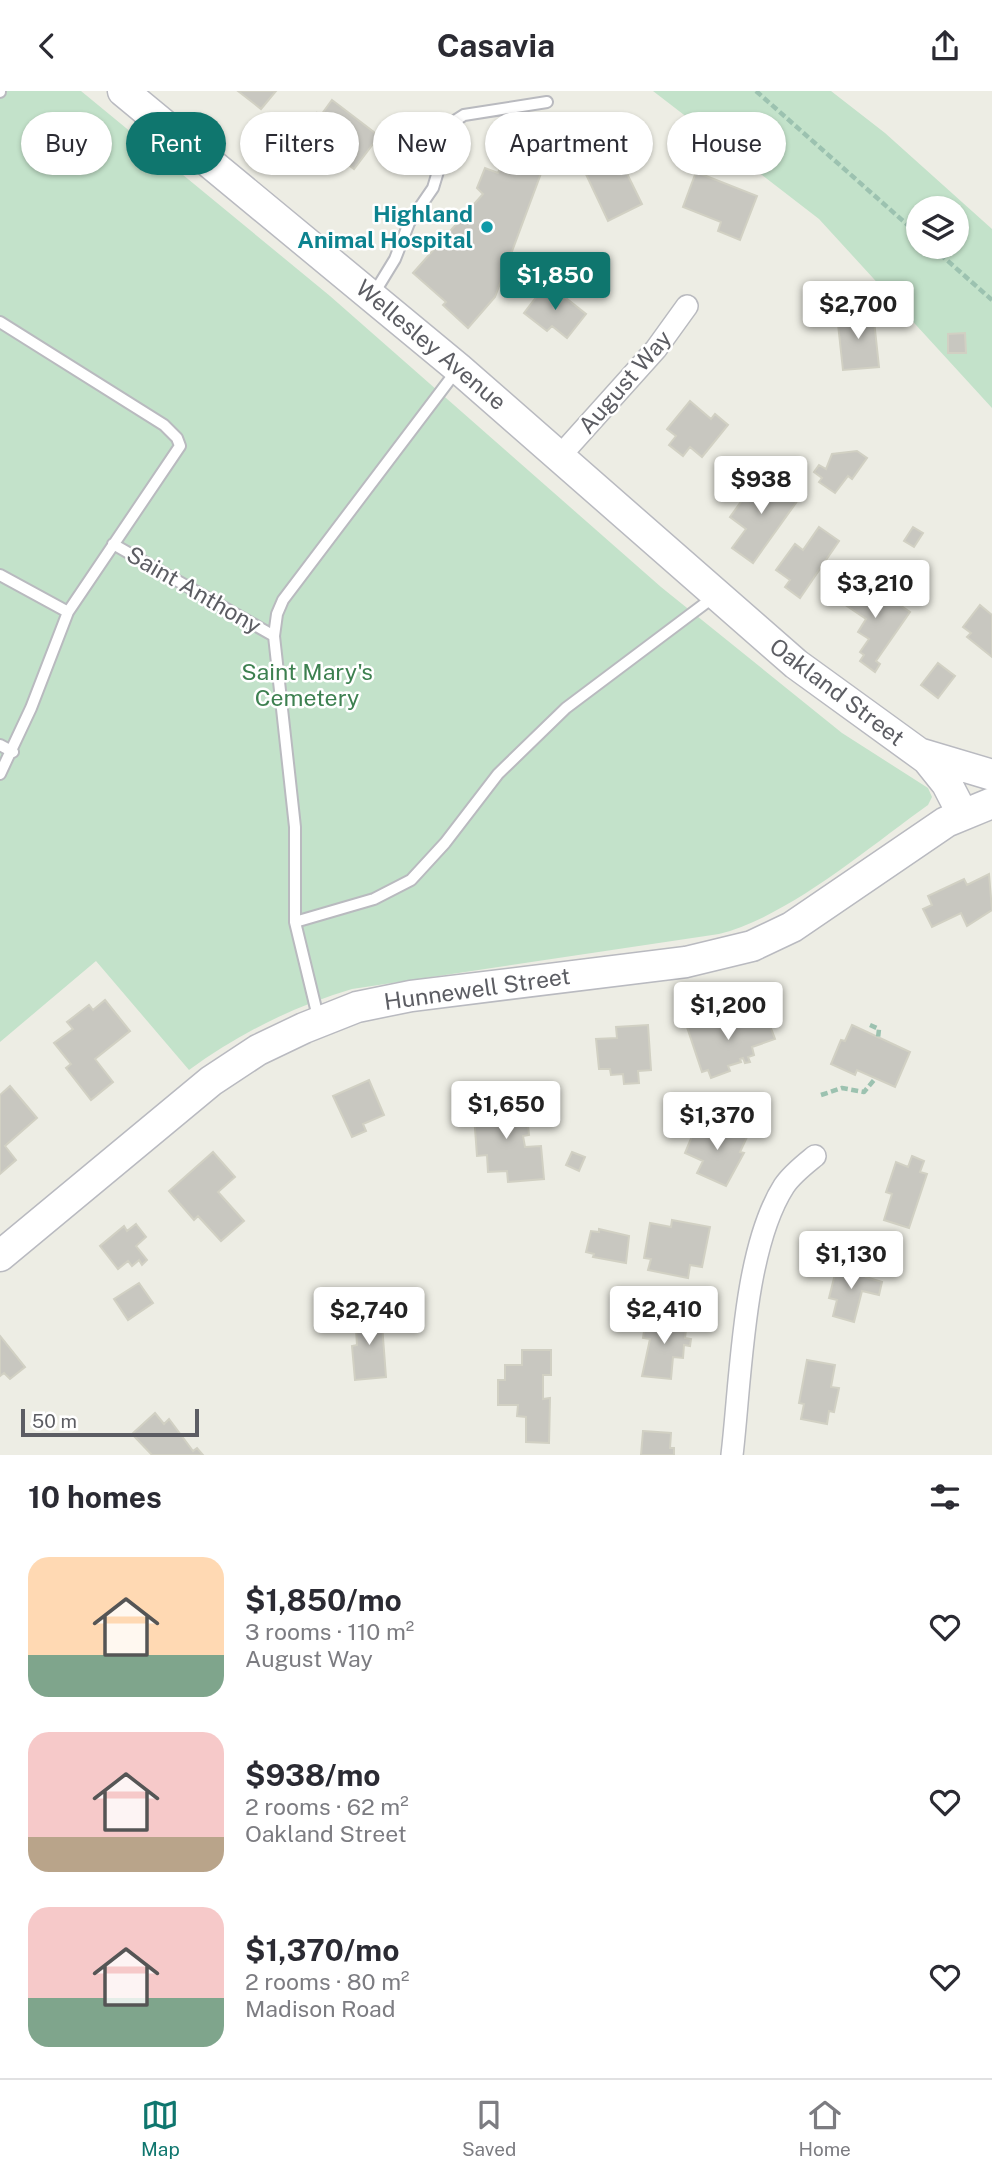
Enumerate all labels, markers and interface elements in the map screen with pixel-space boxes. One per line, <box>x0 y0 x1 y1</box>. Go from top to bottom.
icon: back <box>28 27 66 65</box>
text: Casavia <box>437 27 555 64</box>
icon: share <box>926 27 964 65</box>
chip: Buy <box>21 112 112 175</box>
chip: Rent <box>126 112 226 175</box>
chip: Filters <box>240 112 359 175</box>
chip: New <box>373 112 471 175</box>
chip: Apartment <box>485 112 653 175</box>
chip: House <box>667 112 786 175</box>
map controls <box>906 196 969 259</box>
button: layers <box>906 196 969 259</box>
place label: Highland Animal Hospital <box>297 200 473 253</box>
marker: Highland Animal Hospital <box>479 219 495 235</box>
pin: $1,850 <box>498 253 612 312</box>
text: $1,850 <box>516 261 594 288</box>
street label: Wellesley Avenue <box>351 274 512 415</box>
pin: $2,700 <box>801 281 915 341</box>
text: $2,700 <box>819 290 897 317</box>
street label: August Way <box>573 325 677 439</box>
pin: $938 <box>720 457 802 516</box>
text: $938 <box>730 465 792 492</box>
street label: Saint Anthony <box>122 540 266 639</box>
pin: $3,210 <box>818 561 932 620</box>
text: $3,210 <box>836 569 914 596</box>
street label: Oakland Street <box>765 632 910 751</box>
park label: Saint Mary's Cemetery <box>241 658 373 711</box>
street label: Hunnewell Street <box>382 962 572 1015</box>
pin: $1,200 <box>671 983 785 1042</box>
text: $1,200 <box>690 991 766 1018</box>
pin: $1,650 <box>449 1081 563 1141</box>
text: $1,650 <box>467 1090 545 1117</box>
pin: $1,370 <box>660 1093 774 1152</box>
text: $1,370 <box>679 1101 755 1128</box>
pin: $1,130 <box>794 1231 908 1291</box>
text: $1,130 <box>815 1240 887 1267</box>
pin: $2,740 <box>312 1287 426 1347</box>
pin: $2,410 <box>607 1287 721 1346</box>
text: $2,410 <box>626 1295 702 1322</box>
text: $2,740 <box>330 1296 408 1323</box>
scale bar <box>21 1406 200 1438</box>
text: 50 m <box>32 1410 77 1432</box>
icon: filters <box>926 1478 964 1516</box>
text: 10 homes <box>28 1479 162 1515</box>
text: $1,850/mo <box>245 1582 402 1618</box>
icon: home <box>84 1585 168 1669</box>
icon: heart <box>926 1608 964 1646</box>
text: 3 rooms · 110 m² <box>245 1618 414 1645</box>
text: August Way <box>245 1645 373 1672</box>
text: $938/mo <box>245 1757 381 1793</box>
icon: home <box>84 1760 168 1844</box>
icon: heart <box>926 1783 964 1821</box>
text: 2 rooms · 62 m² <box>245 1793 409 1820</box>
text: Oakland Street <box>245 1820 407 1847</box>
text: $1,370/mo <box>245 1932 399 1968</box>
icon: home <box>84 1935 168 2019</box>
icon: heart <box>926 1958 964 1996</box>
text: 2 rooms · 80 m² <box>245 1968 410 1995</box>
text: Madison Road <box>245 1995 396 2022</box>
tab: Map <box>141 2096 180 2160</box>
tab: Saved <box>462 2096 516 2160</box>
tab: Home <box>798 2096 851 2160</box>

